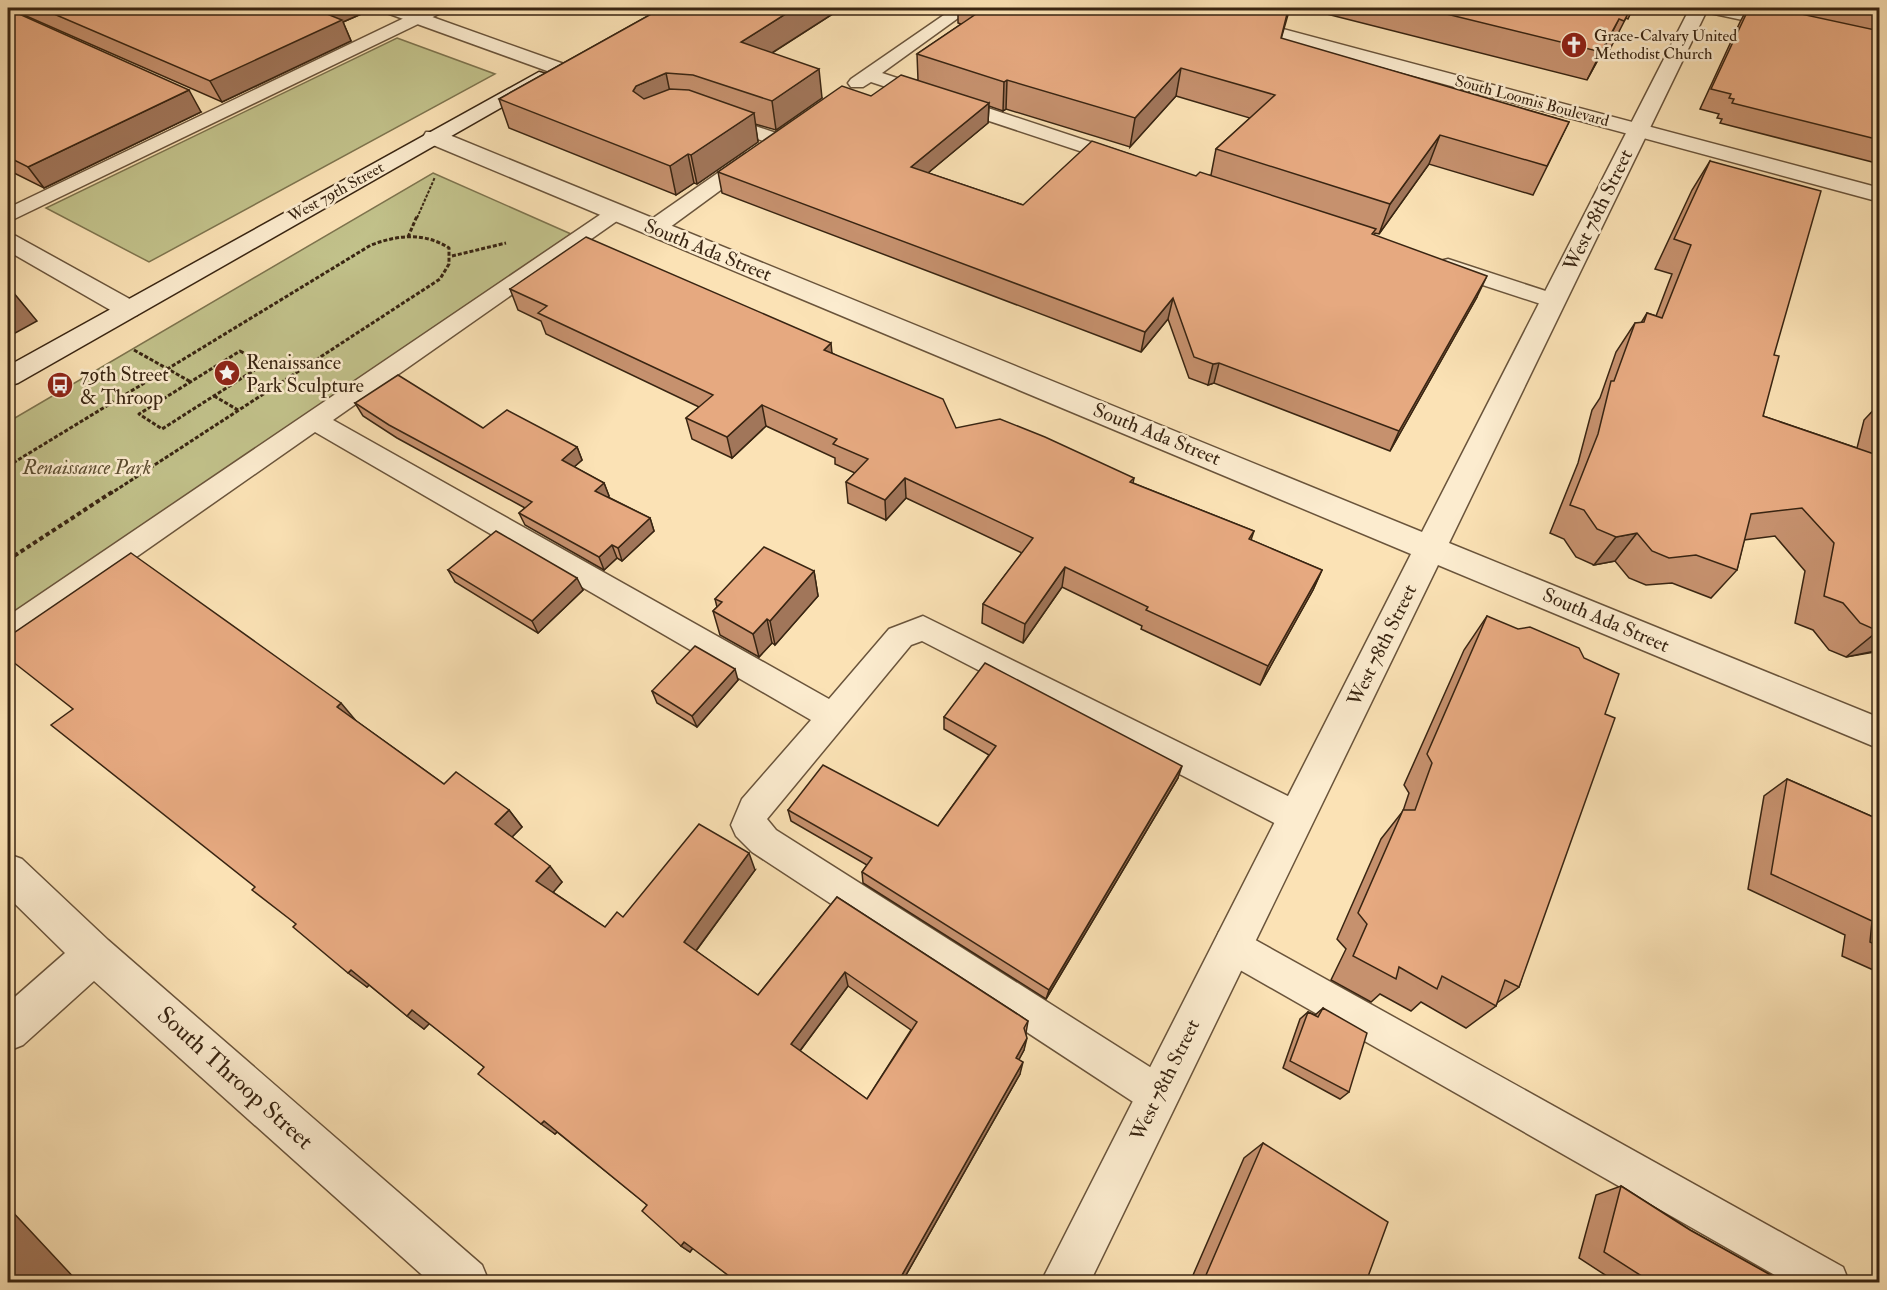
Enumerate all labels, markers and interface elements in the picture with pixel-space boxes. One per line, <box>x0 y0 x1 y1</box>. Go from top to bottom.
place label: Grace-Calvary United Methodist Church <box>1594 26 1737 64</box>
church icon: Grace-Calvary United Methodist Church <box>1559 30 1589 60</box>
street label: South Loomis Boulevard <box>1453 71 1611 131</box>
street label: West 78th Street <box>1557 145 1638 276</box>
street label: West 79th Street <box>284 157 387 227</box>
street label: South Ada Street <box>641 213 776 287</box>
place label: Renaissance Park Sculpture <box>246 350 364 399</box>
place icon: Renaissance Park Sculpture <box>212 358 242 388</box>
place label: 79th Street & Throop <box>80 362 169 411</box>
bus stop icon: 79th Street & Throop <box>45 370 75 400</box>
street label: South Ada Street <box>1090 397 1225 471</box>
park label: Renaissance Park <box>22 455 151 480</box>
street label: West 78th Street <box>1341 580 1422 711</box>
street label: South Ada Street <box>1539 582 1674 658</box>
street label: South Throop Street <box>150 1000 320 1157</box>
street label: West 78th Street <box>1124 1015 1205 1146</box>

